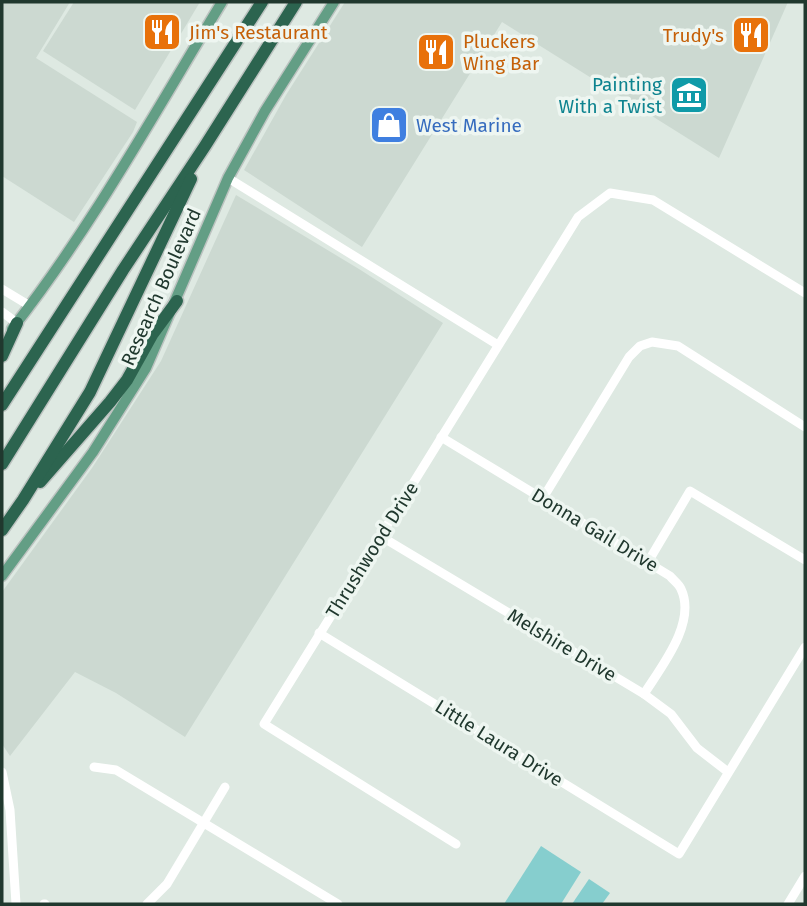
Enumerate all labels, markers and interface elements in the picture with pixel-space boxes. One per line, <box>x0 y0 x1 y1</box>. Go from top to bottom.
restaurant icon: Jim's Restaurant <box>141 11 183 53</box>
restaurant icon: Trudy's <box>730 14 772 56</box>
place label: Jim's Restaurant <box>189 21 328 44</box>
place label: Trudy's <box>663 24 724 47</box>
place label: Pluckers Wing Bar <box>463 30 540 75</box>
restaurant icon: Pluckers Wing Bar <box>415 31 457 73</box>
place label: Painting With a Twist <box>559 73 662 118</box>
museum icon: Painting With a Twist <box>668 74 710 116</box>
shop icon: West Marine <box>368 104 410 146</box>
place label: West Marine <box>416 114 522 137</box>
street label: Research Boulevard <box>116 205 206 369</box>
street label: Thrushwood Drive <box>321 478 423 622</box>
street label: Donna Gail Drive <box>527 483 663 577</box>
street label: Melshire Drive <box>503 604 621 686</box>
street label: Little Laura Drive <box>431 694 567 792</box>

